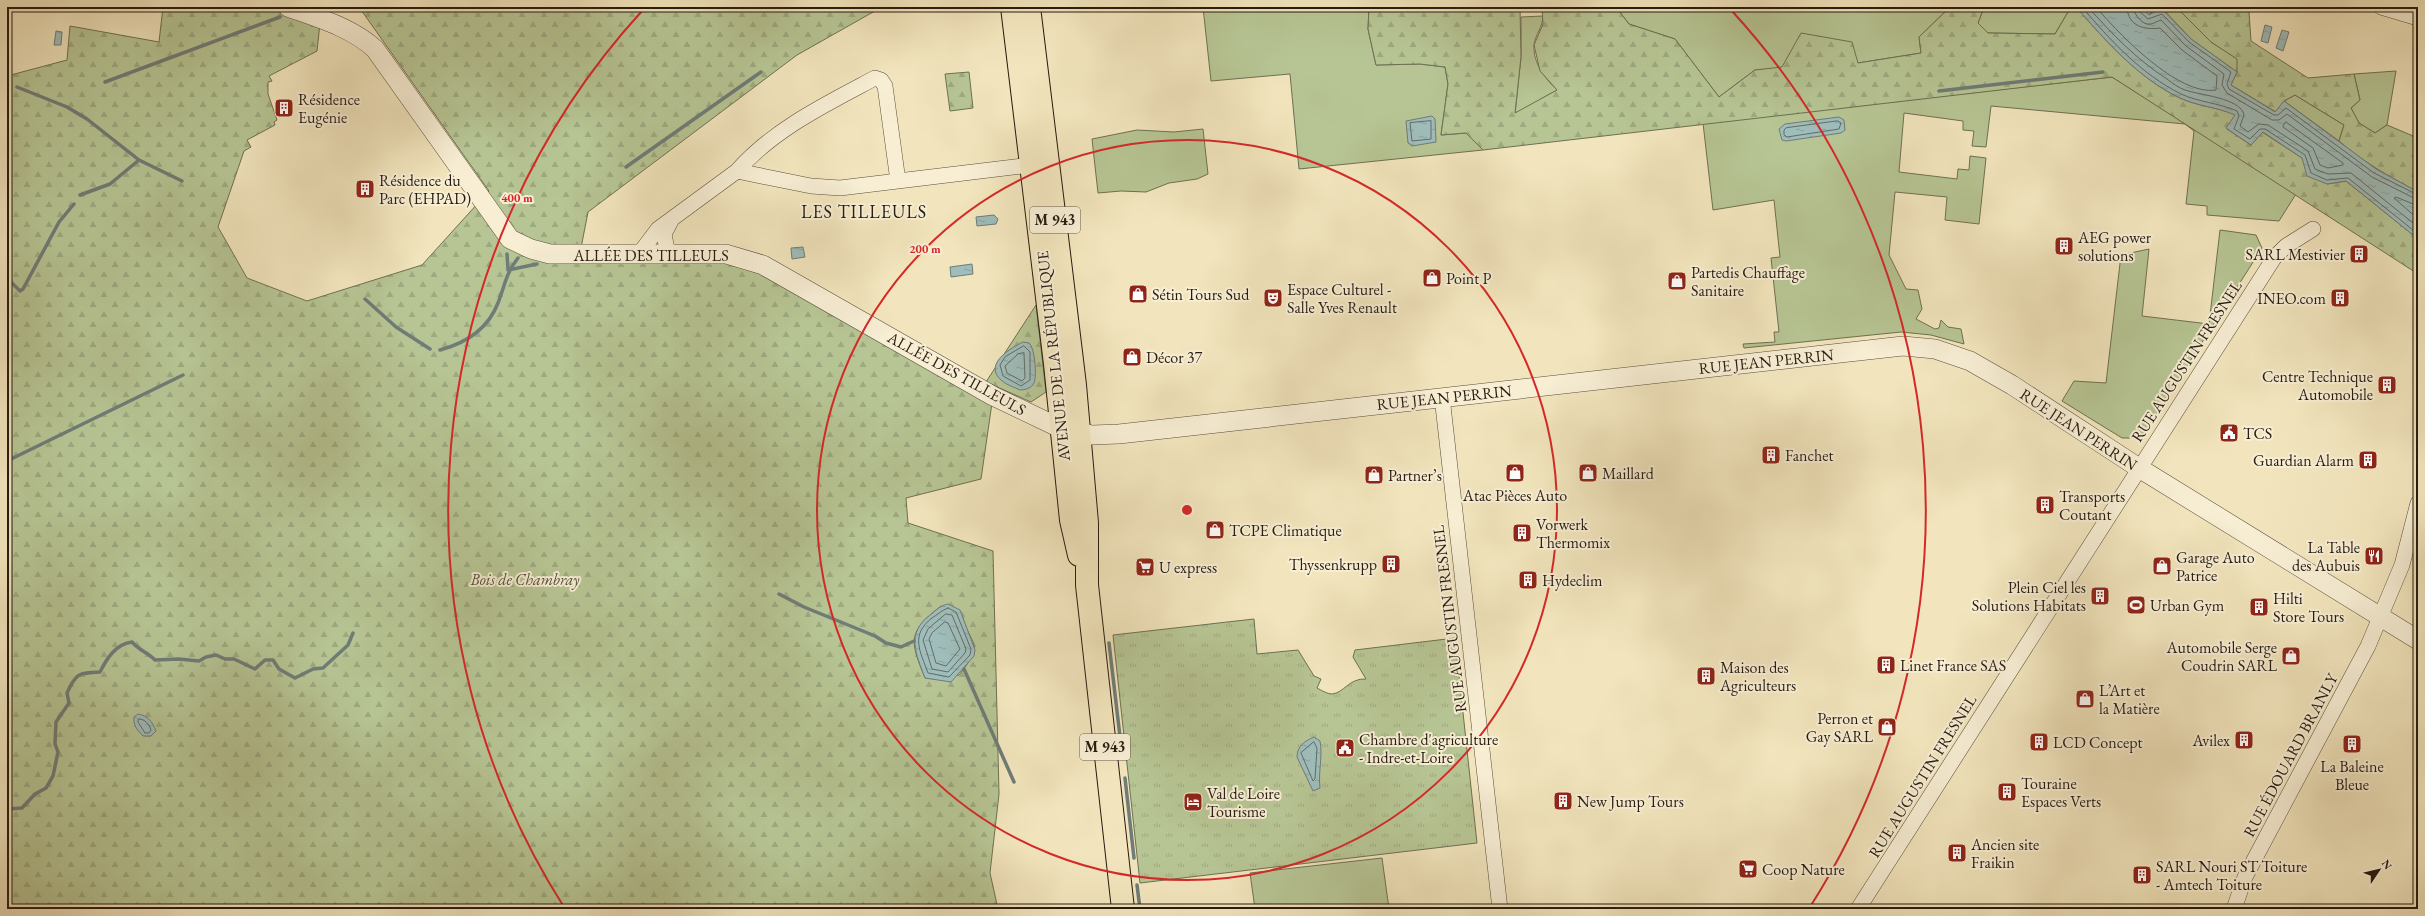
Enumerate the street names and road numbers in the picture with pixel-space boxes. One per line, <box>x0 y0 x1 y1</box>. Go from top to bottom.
road number: M 943 <box>1030 207 1080 233</box>
street label: ALLÉE DES TILLEULS <box>572 245 729 266</box>
street label: AVENUE DE LA RÉPUBLIQUE <box>1032 250 1075 463</box>
street label: RUE AUGUSTIN FRESNEL <box>2126 276 2247 446</box>
street label: ALLÉE DES TILLEULS <box>883 326 1030 420</box>
street label: RUE JEAN PERRIN <box>1698 344 1835 379</box>
street label: RUE JEAN PERRIN <box>1376 380 1513 415</box>
street label: RUE JEAN PERRIN <box>2016 384 2142 475</box>
street label: RUE AUGUSTIN FRESNEL <box>1428 524 1471 714</box>
street label: RUE ÉDOUARD BRANLY <box>2238 669 2343 841</box>
street label: RUE AUGUSTIN FRESNEL <box>1864 690 1982 862</box>
road number: M 943 <box>1080 734 1130 760</box>

